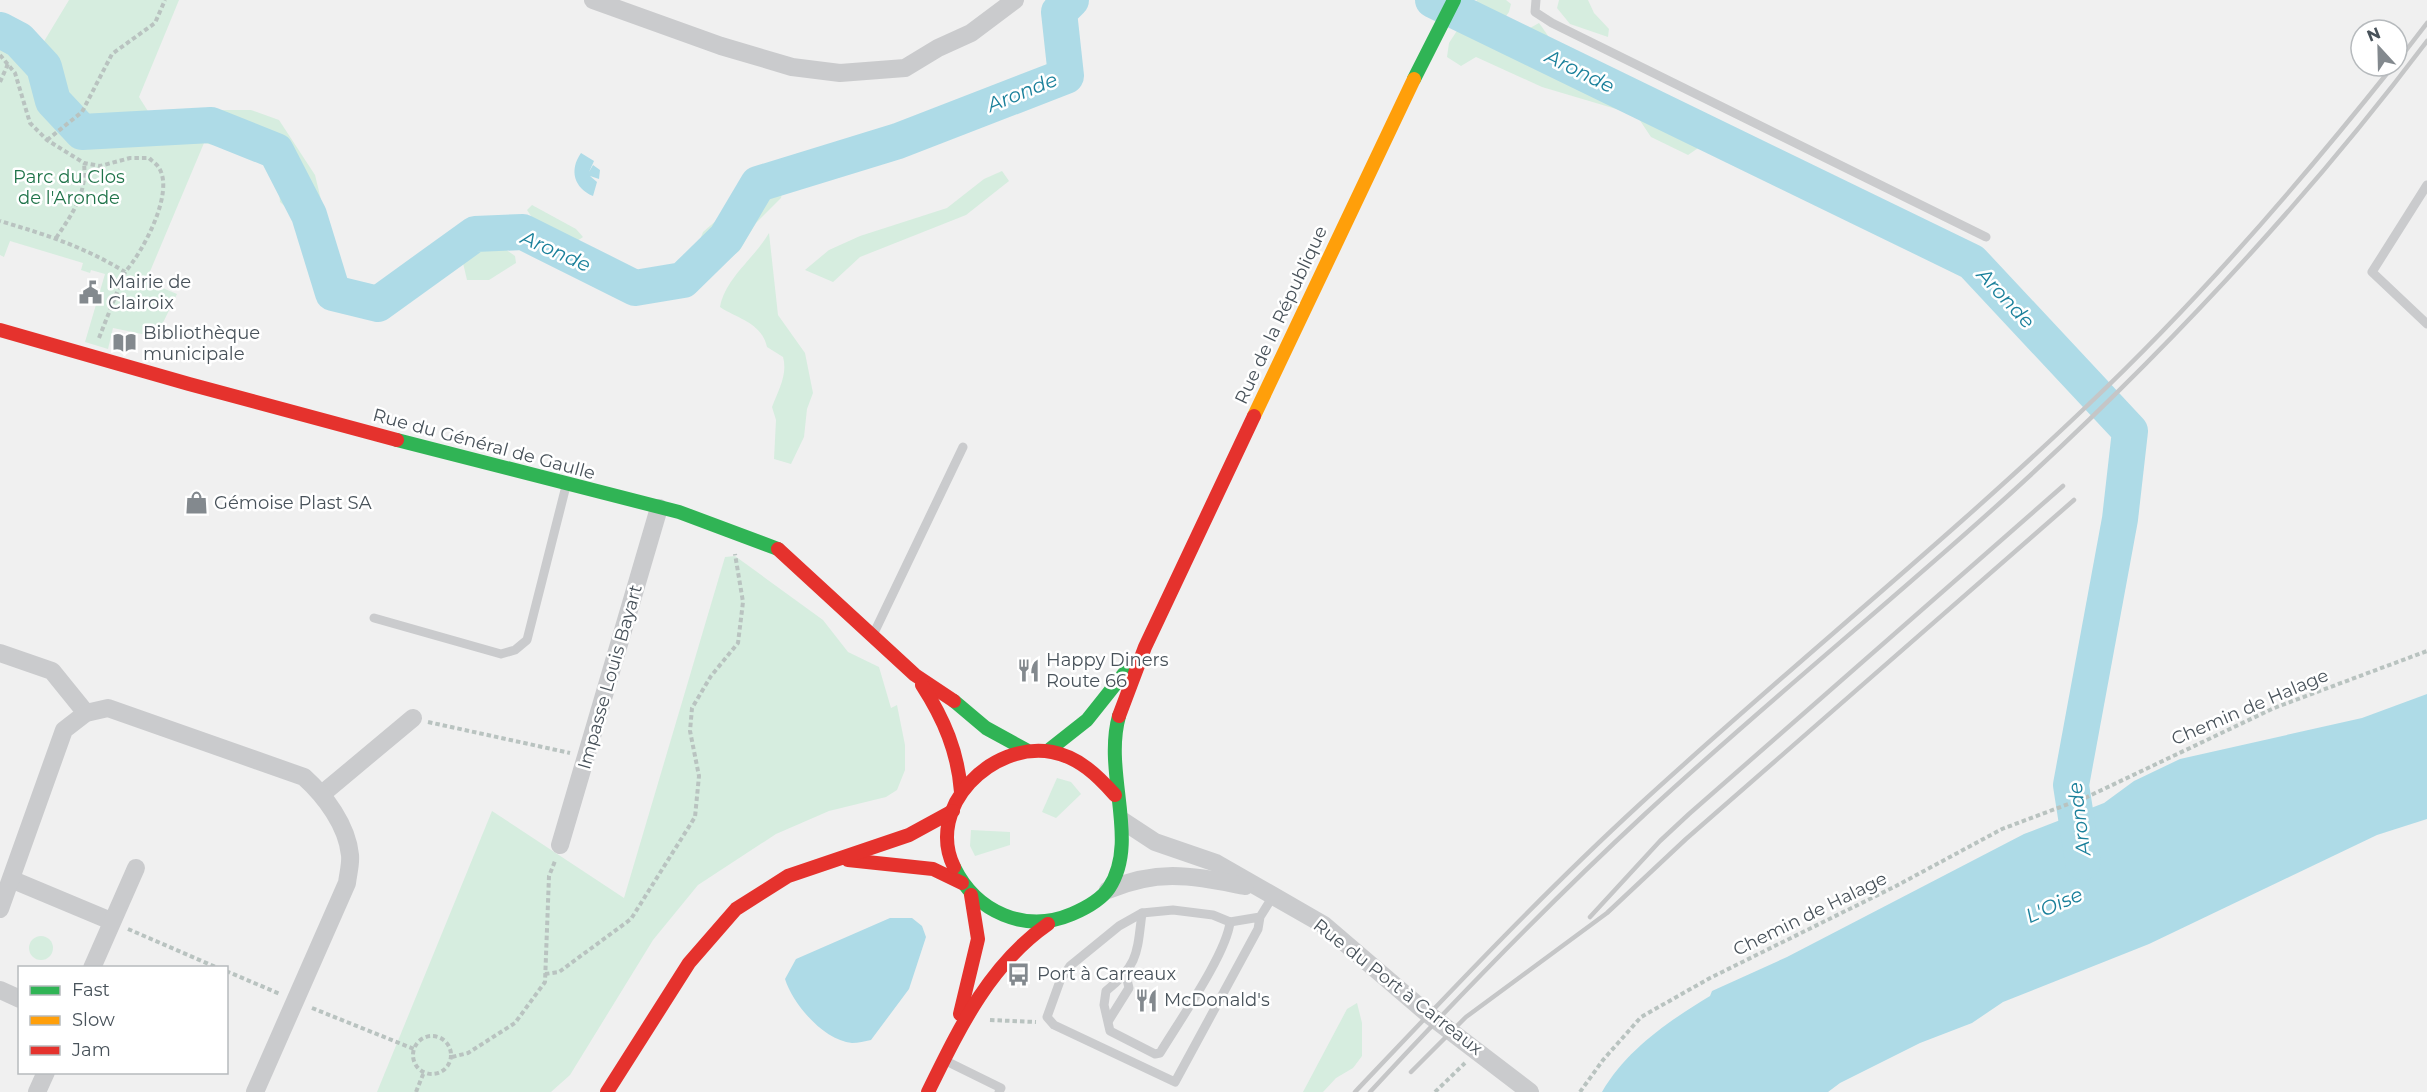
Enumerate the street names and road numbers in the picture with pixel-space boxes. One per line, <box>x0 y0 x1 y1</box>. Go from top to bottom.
street label: Rue de la République <box>1230 222 1332 408</box>
street label: Rue du Général de Gaulle <box>370 404 598 484</box>
street label: Impasse Louis Bayart <box>573 582 647 772</box>
street label: Chemin de Halage <box>2168 664 2332 750</box>
street label: Chemin de Halage <box>1730 867 1891 961</box>
street label: Rue du Port à Carreaux <box>1309 914 1487 1060</box>

